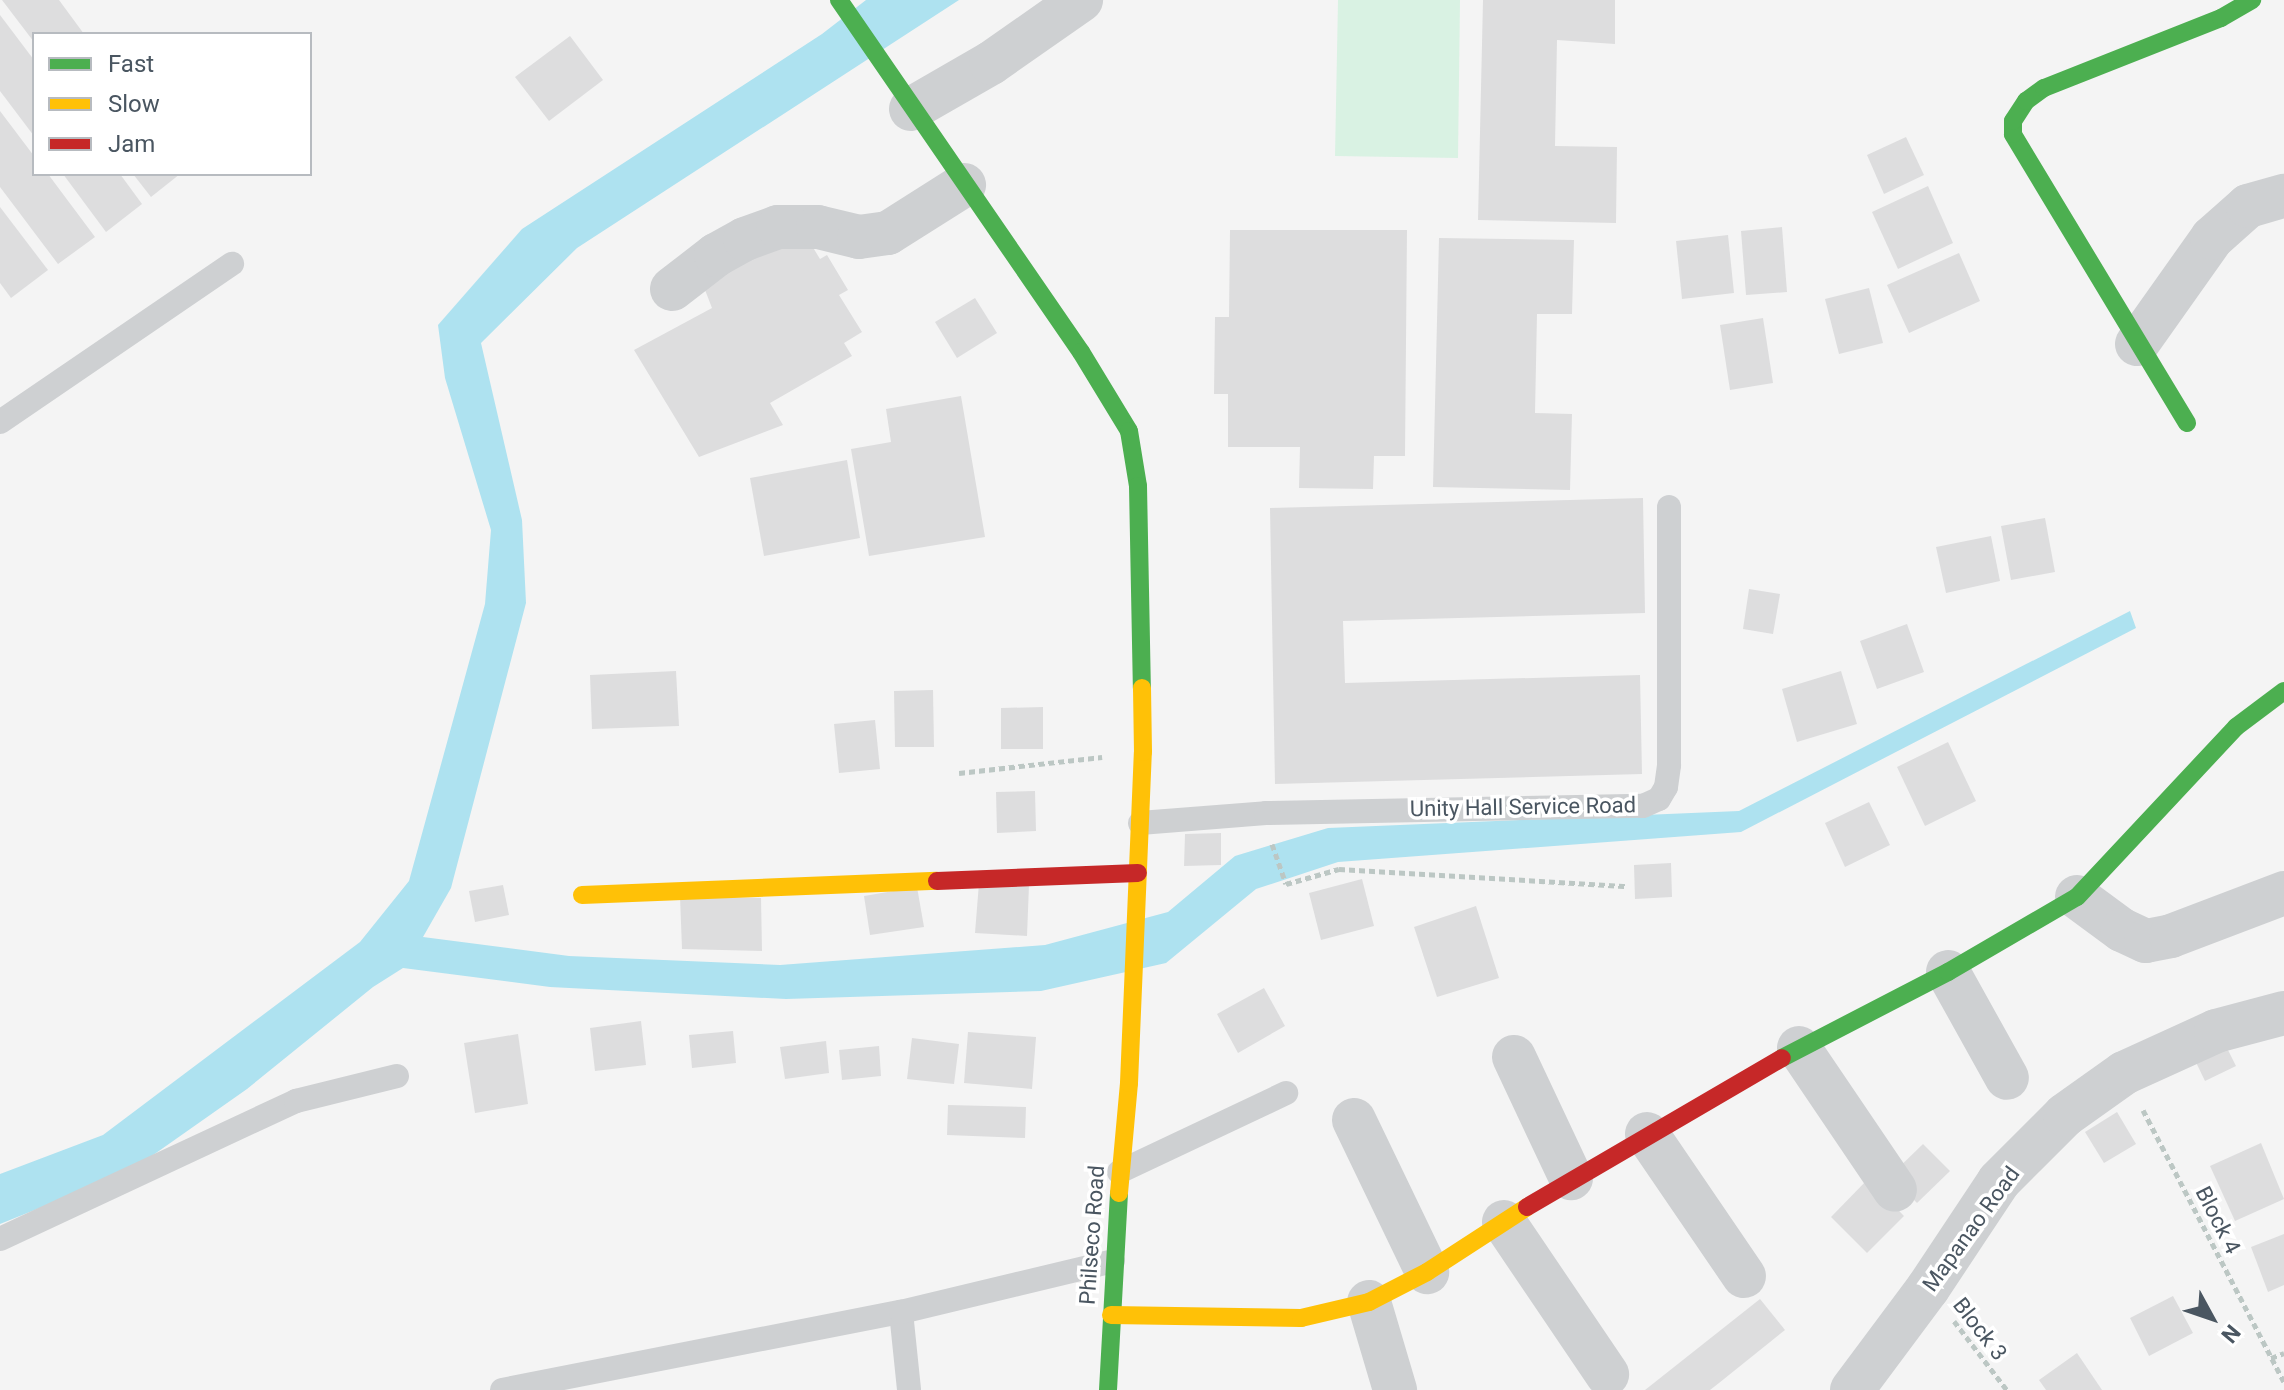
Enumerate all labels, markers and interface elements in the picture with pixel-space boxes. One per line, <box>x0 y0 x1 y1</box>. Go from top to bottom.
legend <box>32 32 312 176</box>
text: Fast <box>108 50 154 78</box>
text: Slow <box>108 90 160 118</box>
text: Jam <box>108 130 155 158</box>
street label: Unity Hall Service Road <box>1410 792 1636 822</box>
street label: Mapanao Road <box>1917 1161 2025 1297</box>
street label: Philseco Road <box>1074 1164 1110 1306</box>
street label: Block 4 <box>2190 1182 2246 1258</box>
north arrow <box>2172 1278 2252 1358</box>
street label: Block 3 <box>1947 1292 2013 1366</box>
text: N <box>2216 1320 2245 1348</box>

